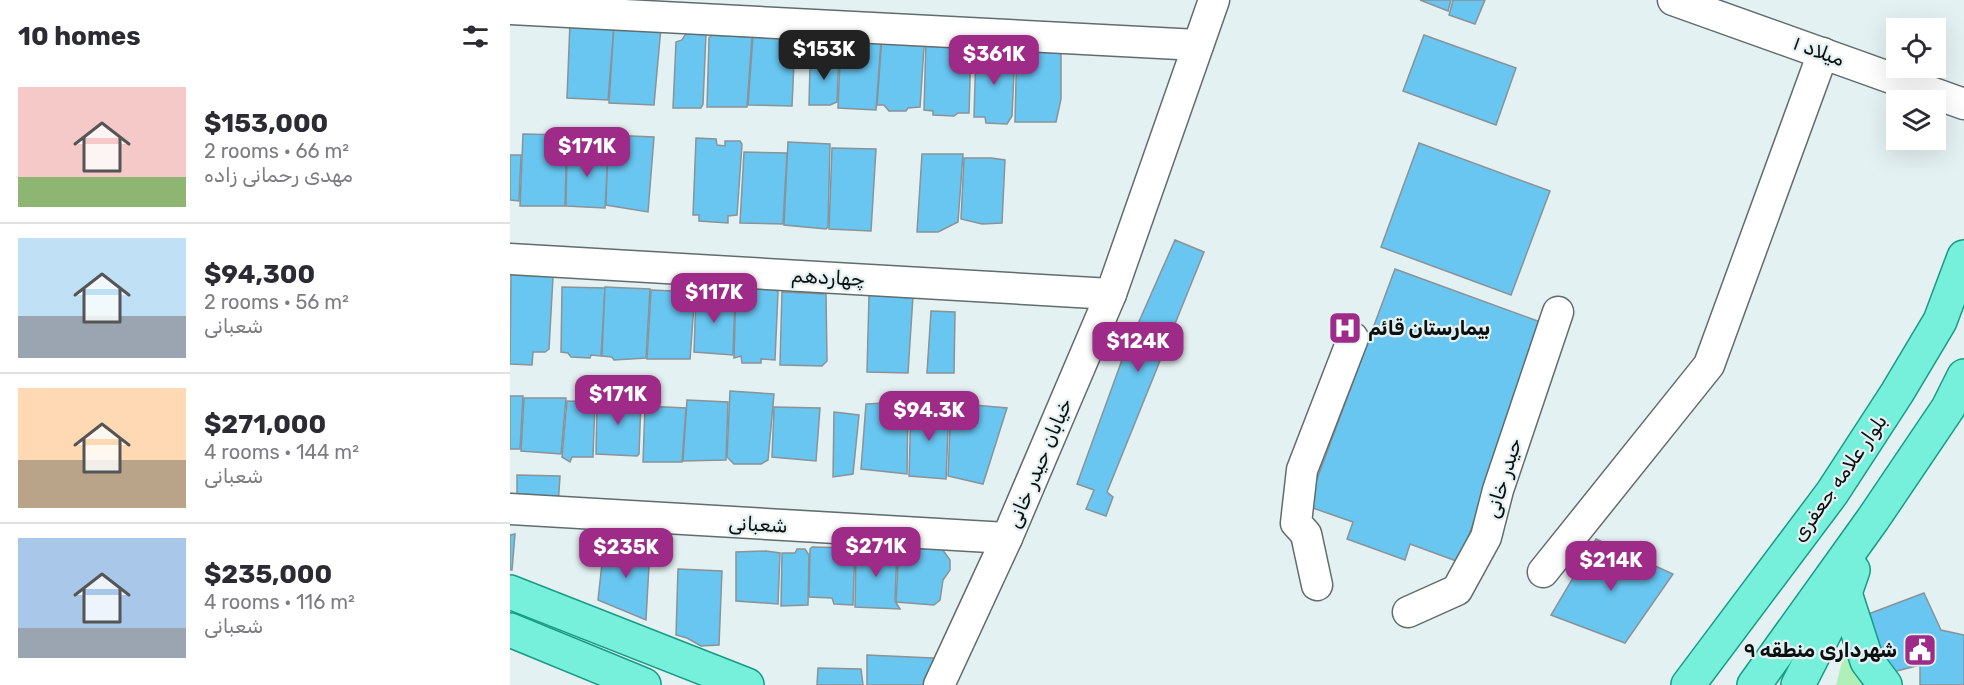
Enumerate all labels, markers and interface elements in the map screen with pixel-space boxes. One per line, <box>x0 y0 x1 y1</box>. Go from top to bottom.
map controls <box>1886 18 1946 150</box>
button: locate <box>1886 18 1946 78</box>
icon: filters <box>459 20 492 53</box>
text: 10 homes <box>18 21 141 52</box>
pin: $153K <box>782 30 866 81</box>
street label: میلاد ۱ <box>1790 31 1848 71</box>
pin: $361K <box>952 35 1036 86</box>
text: $153K <box>793 37 855 61</box>
text: $361K <box>963 42 1025 66</box>
button: layers <box>1886 90 1946 150</box>
text: $153,000 <box>204 108 328 139</box>
icon: home <box>66 111 138 183</box>
pin: $171K <box>545 127 629 178</box>
text: $171K <box>558 134 616 158</box>
text: 2 rooms · 66 m² <box>204 139 349 163</box>
text: مهدی رحمانی زاده <box>204 163 353 187</box>
text: $94,300 <box>204 259 315 290</box>
icon: home <box>66 262 138 334</box>
street label: چهاردهم <box>790 263 865 292</box>
pin: $117K <box>672 273 756 324</box>
text: $117K <box>685 280 743 304</box>
text: 2 rooms · 56 m² <box>204 290 349 314</box>
hospital icon: بیمارستان قائم <box>1327 310 1363 346</box>
text: شعبانی <box>204 314 263 338</box>
place label: بیمارستان قائم <box>1368 316 1490 341</box>
pin: $124K <box>1096 322 1180 373</box>
text: $124K <box>1106 329 1170 353</box>
pin: $171K <box>576 375 660 426</box>
text: $171K <box>589 382 647 406</box>
pin: $94.3K <box>880 391 978 442</box>
street label: خیابان حیدر خانی <box>1001 394 1077 532</box>
text: $94.3K <box>893 398 965 422</box>
text: $271,000 <box>204 409 326 440</box>
street label: بلوار علامه جعفری <box>1786 410 1892 546</box>
icon: home <box>66 412 138 484</box>
street label: حیدر خانی <box>1479 435 1527 521</box>
text: 4 rooms · 144 m² <box>204 440 359 464</box>
text: شعبانی <box>204 464 263 488</box>
street label: شعبانی <box>728 510 788 538</box>
pin: $271K <box>834 527 918 578</box>
pin: $235K <box>584 528 668 579</box>
text: $271K <box>845 534 907 558</box>
text: $235K <box>593 535 659 559</box>
pin: $214K <box>1569 541 1653 592</box>
text: $214K <box>1579 548 1643 572</box>
text: $235,000 <box>204 559 332 590</box>
icon: home <box>66 562 138 634</box>
text: 4 rooms · 116 m² <box>204 590 355 614</box>
text: شعبانی <box>204 614 263 638</box>
public building icon: شهرداری منطقه ۹ <box>1902 632 1938 668</box>
place label: شهرداری منطقه ۹ <box>1744 638 1897 662</box>

